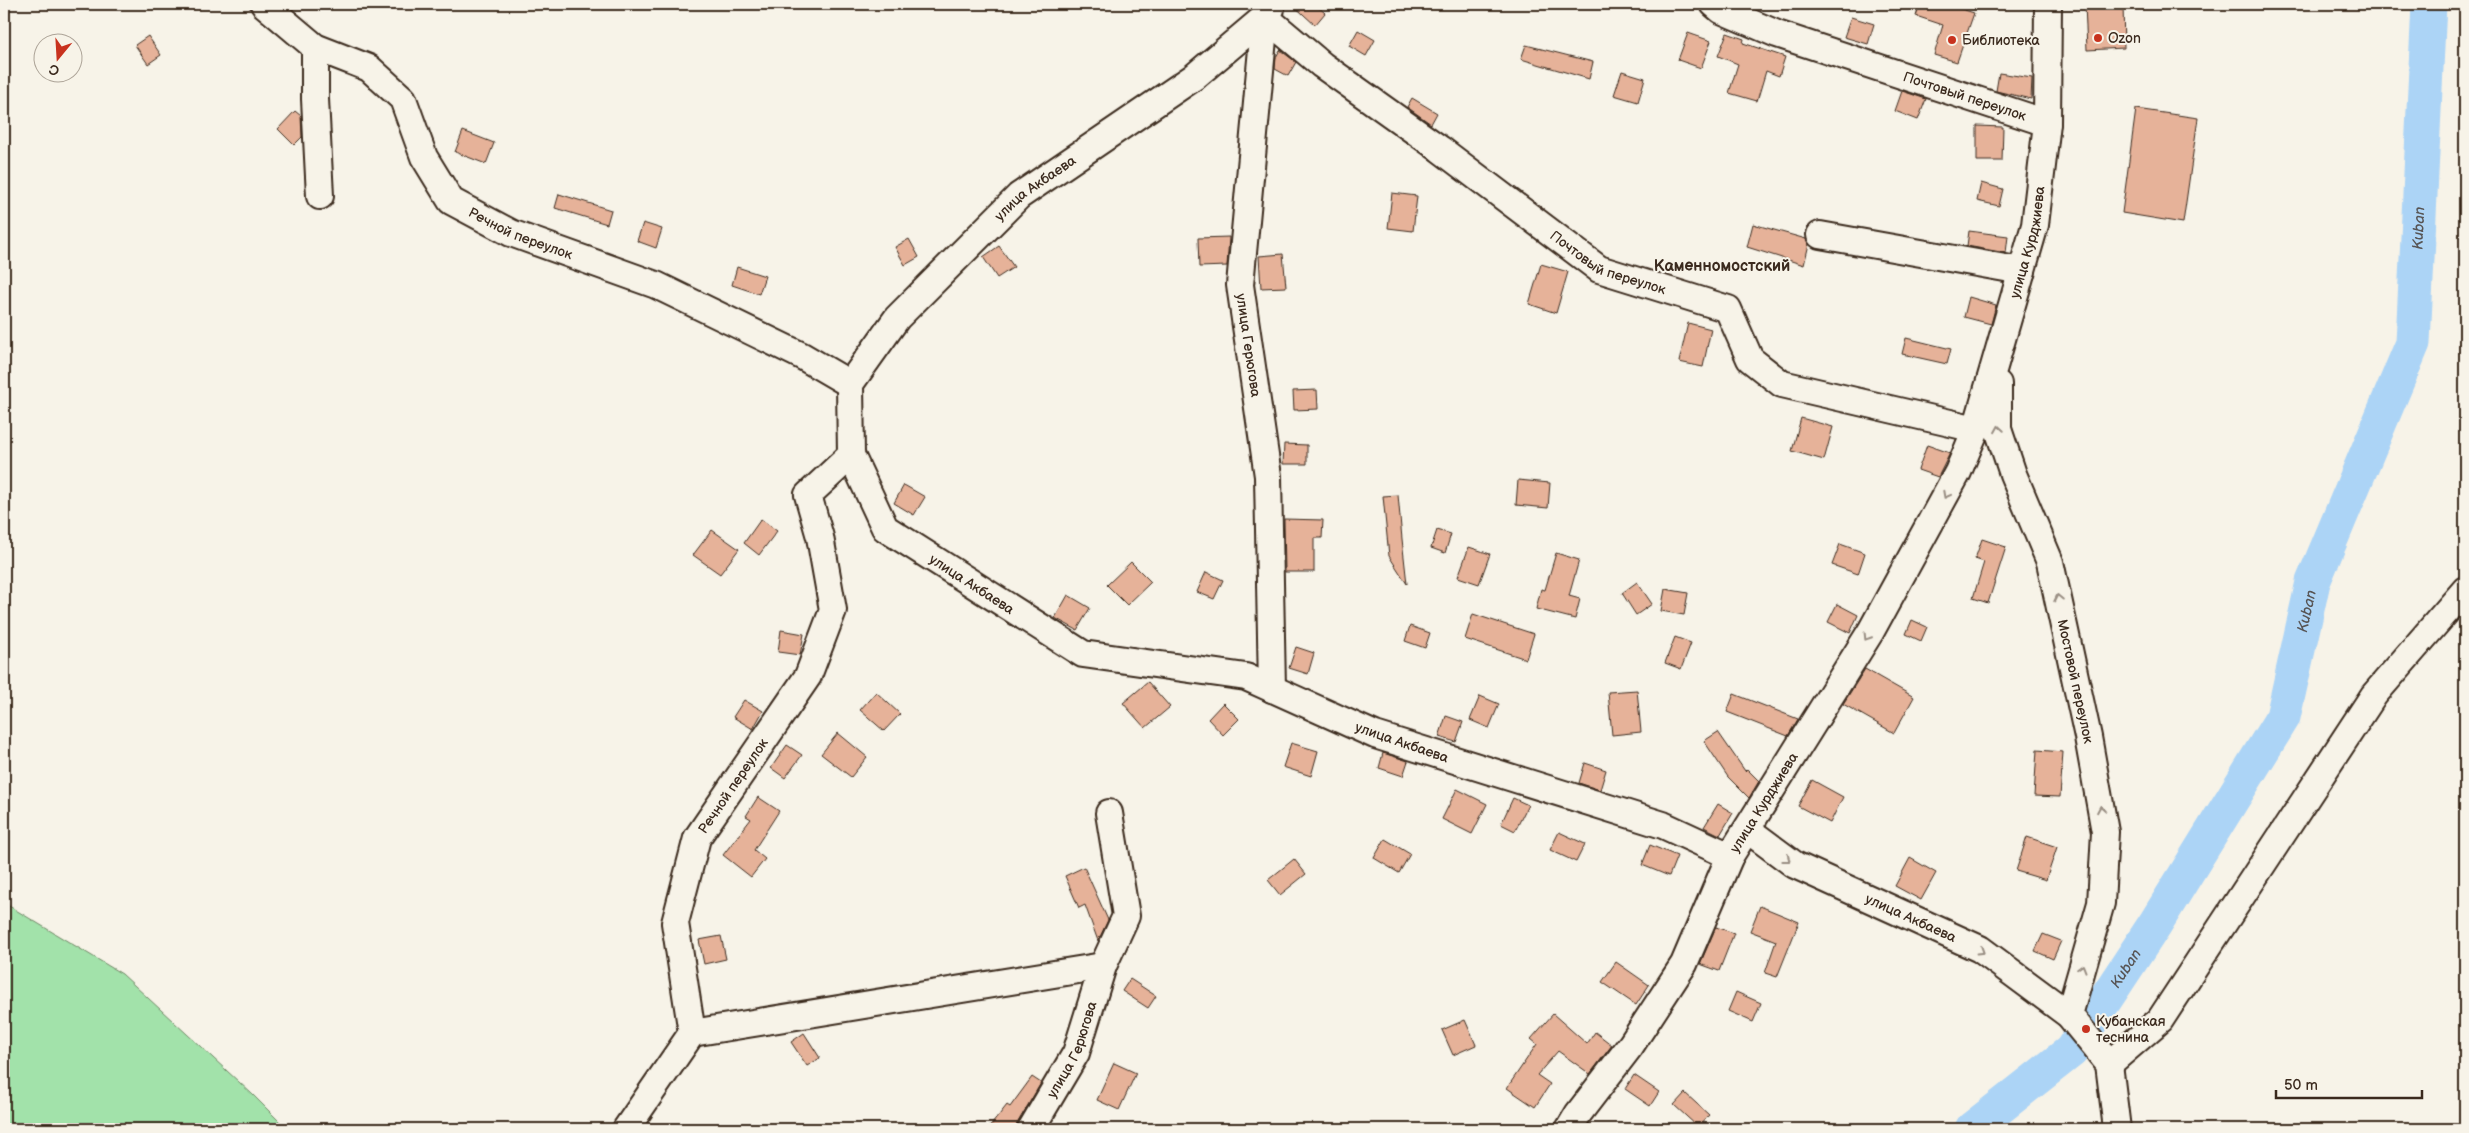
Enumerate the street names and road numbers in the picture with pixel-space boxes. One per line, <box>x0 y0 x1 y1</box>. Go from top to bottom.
street label: Почтовый переулок <box>1901 68 2029 125</box>
street label: улица Акбаева <box>991 152 1080 225</box>
street label: улица Курджиева <box>2006 185 2049 300</box>
street label: Речной переулок <box>465 204 575 264</box>
street label: Почтовый переулок <box>1547 227 1669 298</box>
street label: улица Герюгова <box>1232 292 1264 399</box>
street label: улица Акбаева <box>926 551 1018 619</box>
street label: Мостовой переулок <box>2054 618 2097 745</box>
street label: улица Акбаева <box>1353 719 1452 767</box>
street label: Речной переулок <box>695 735 772 837</box>
street label: улица Курджиева <box>1726 749 1802 856</box>
street label: улица Акбаева <box>1863 890 1960 946</box>
street label: улица Герюгова <box>1043 998 1101 1101</box>

